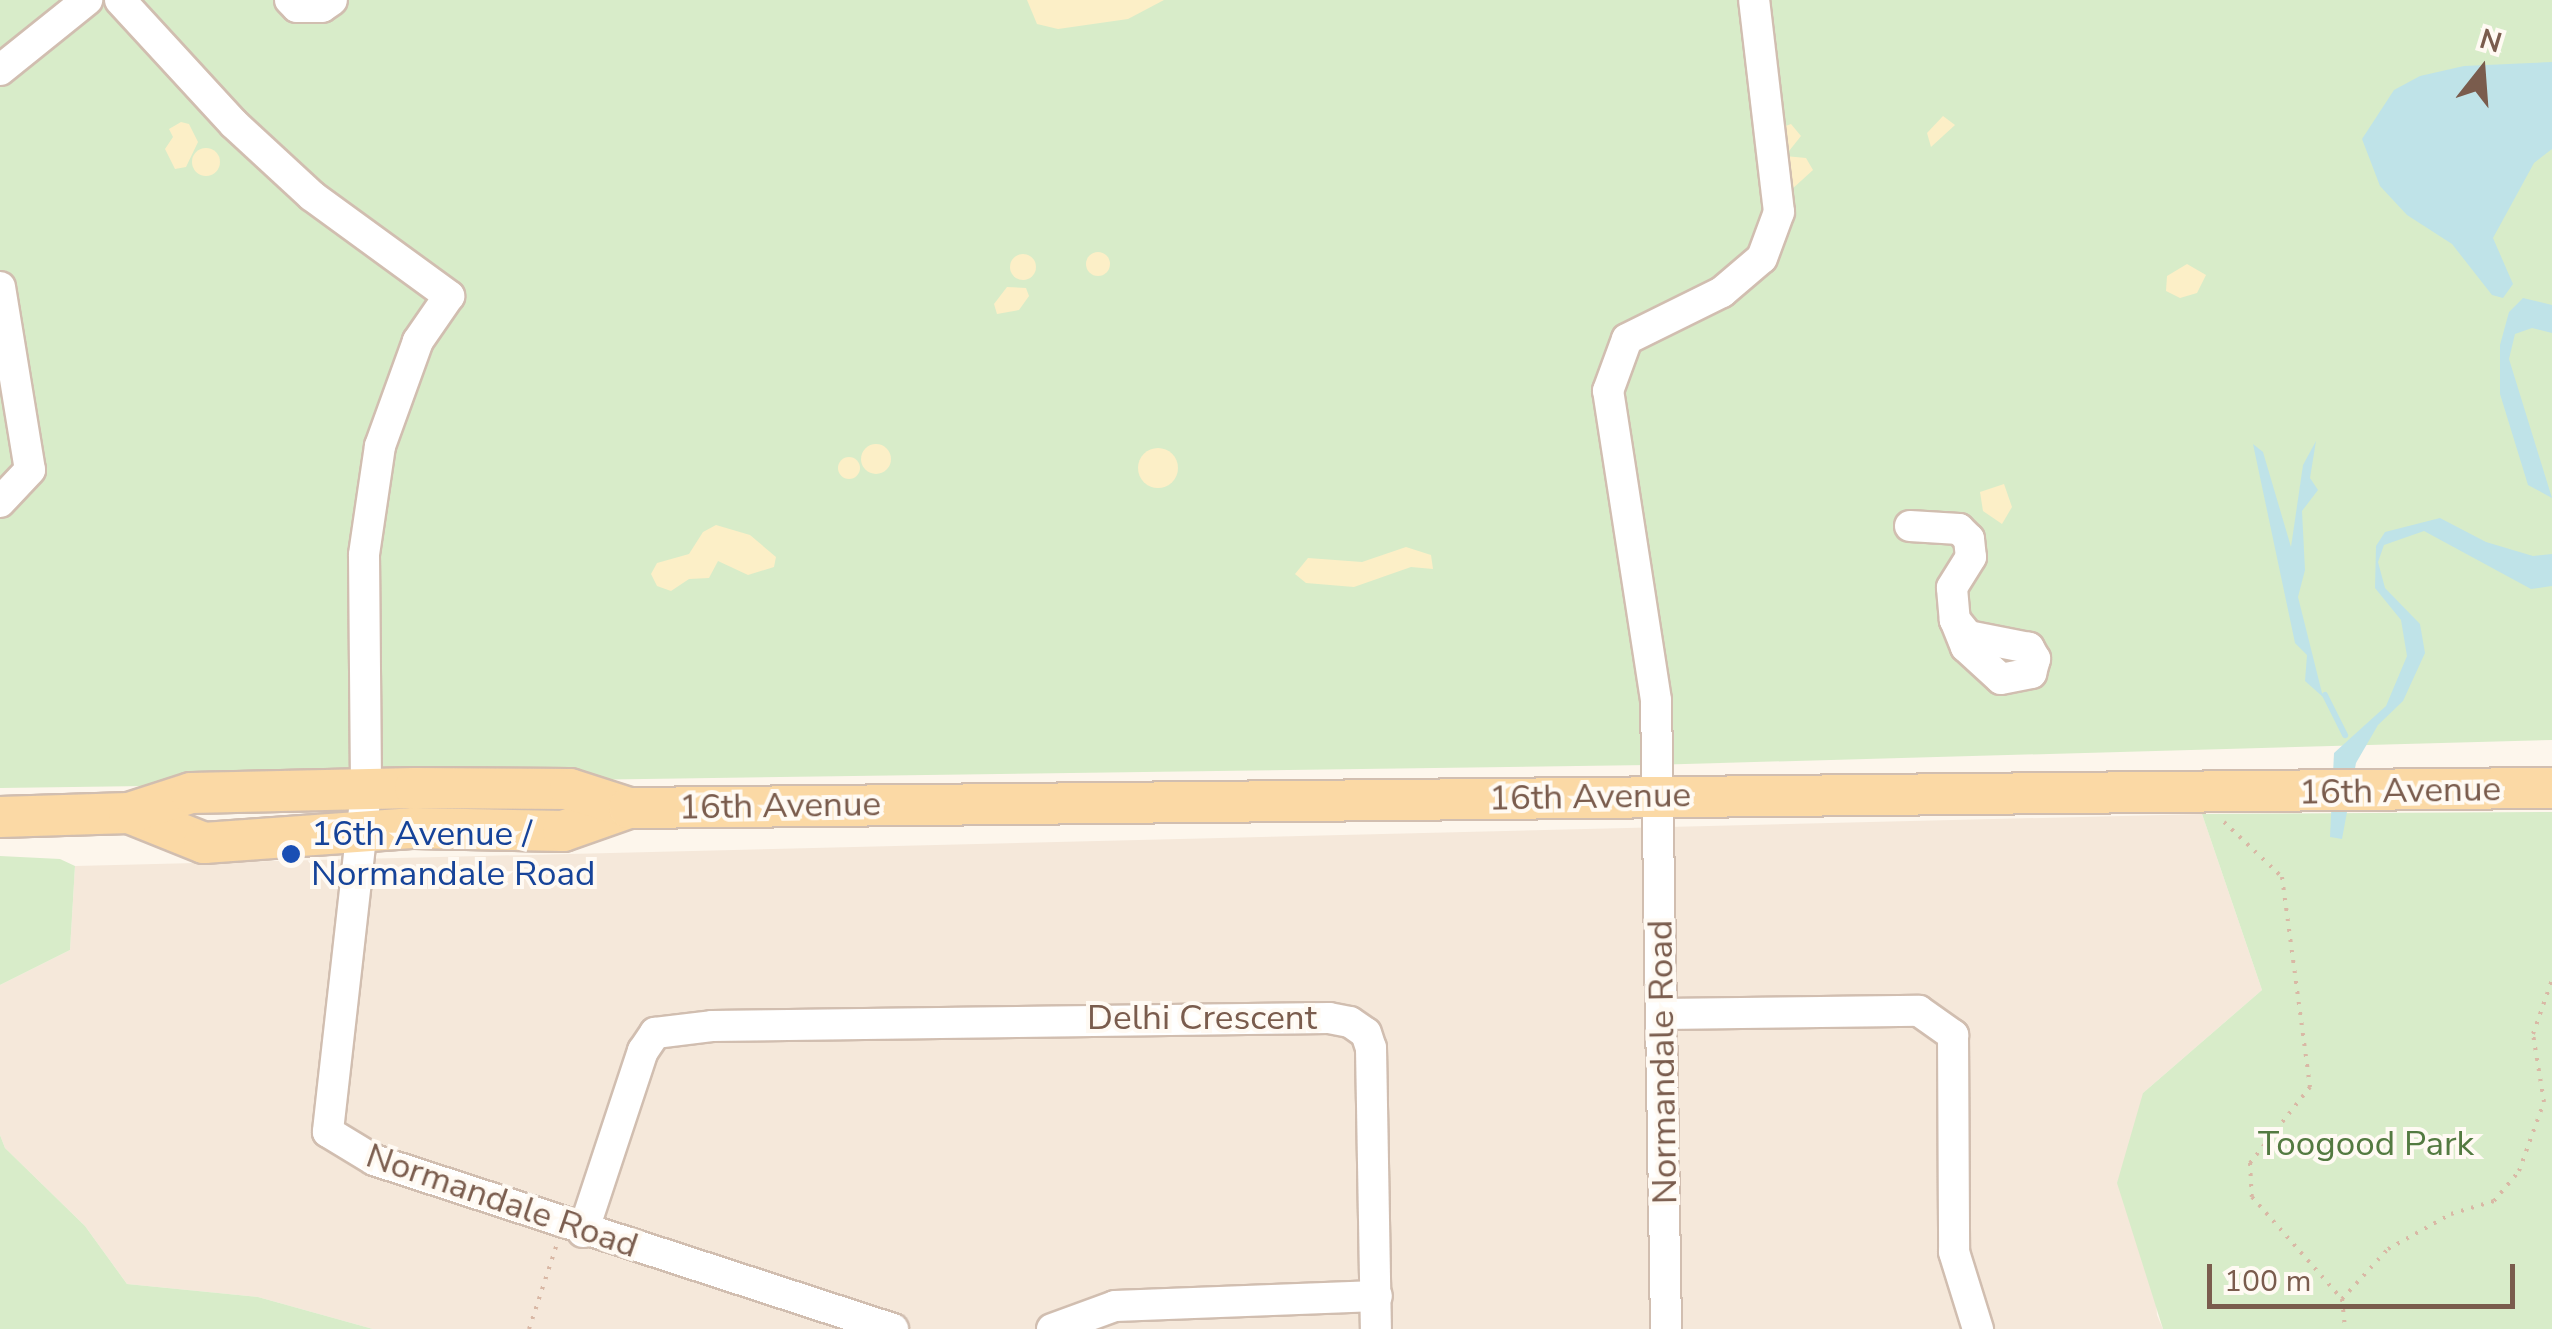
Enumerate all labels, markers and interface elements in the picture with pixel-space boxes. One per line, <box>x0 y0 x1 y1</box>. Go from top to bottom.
north arrow <box>2432 20 2532 120</box>
text: N <box>2475 20 2506 63</box>
street label: 16th Avenue <box>2299 768 2501 814</box>
street label: 16th Avenue <box>1489 774 1691 820</box>
street label: 16th Avenue <box>679 783 881 829</box>
place label: 16th Avenue / Normandale Road <box>311 813 595 895</box>
marker: 16th Avenue / Normandale Road <box>280 843 302 865</box>
street label: Normandale Road <box>1640 919 1686 1205</box>
street label: Delhi Crescent <box>1087 997 1317 1039</box>
park label: Toogood Park <box>2258 1123 2474 1165</box>
street label: Normandale Road <box>361 1135 643 1267</box>
scale bar <box>2212 1244 2520 1306</box>
text: 100 m <box>2224 1261 2311 1302</box>

